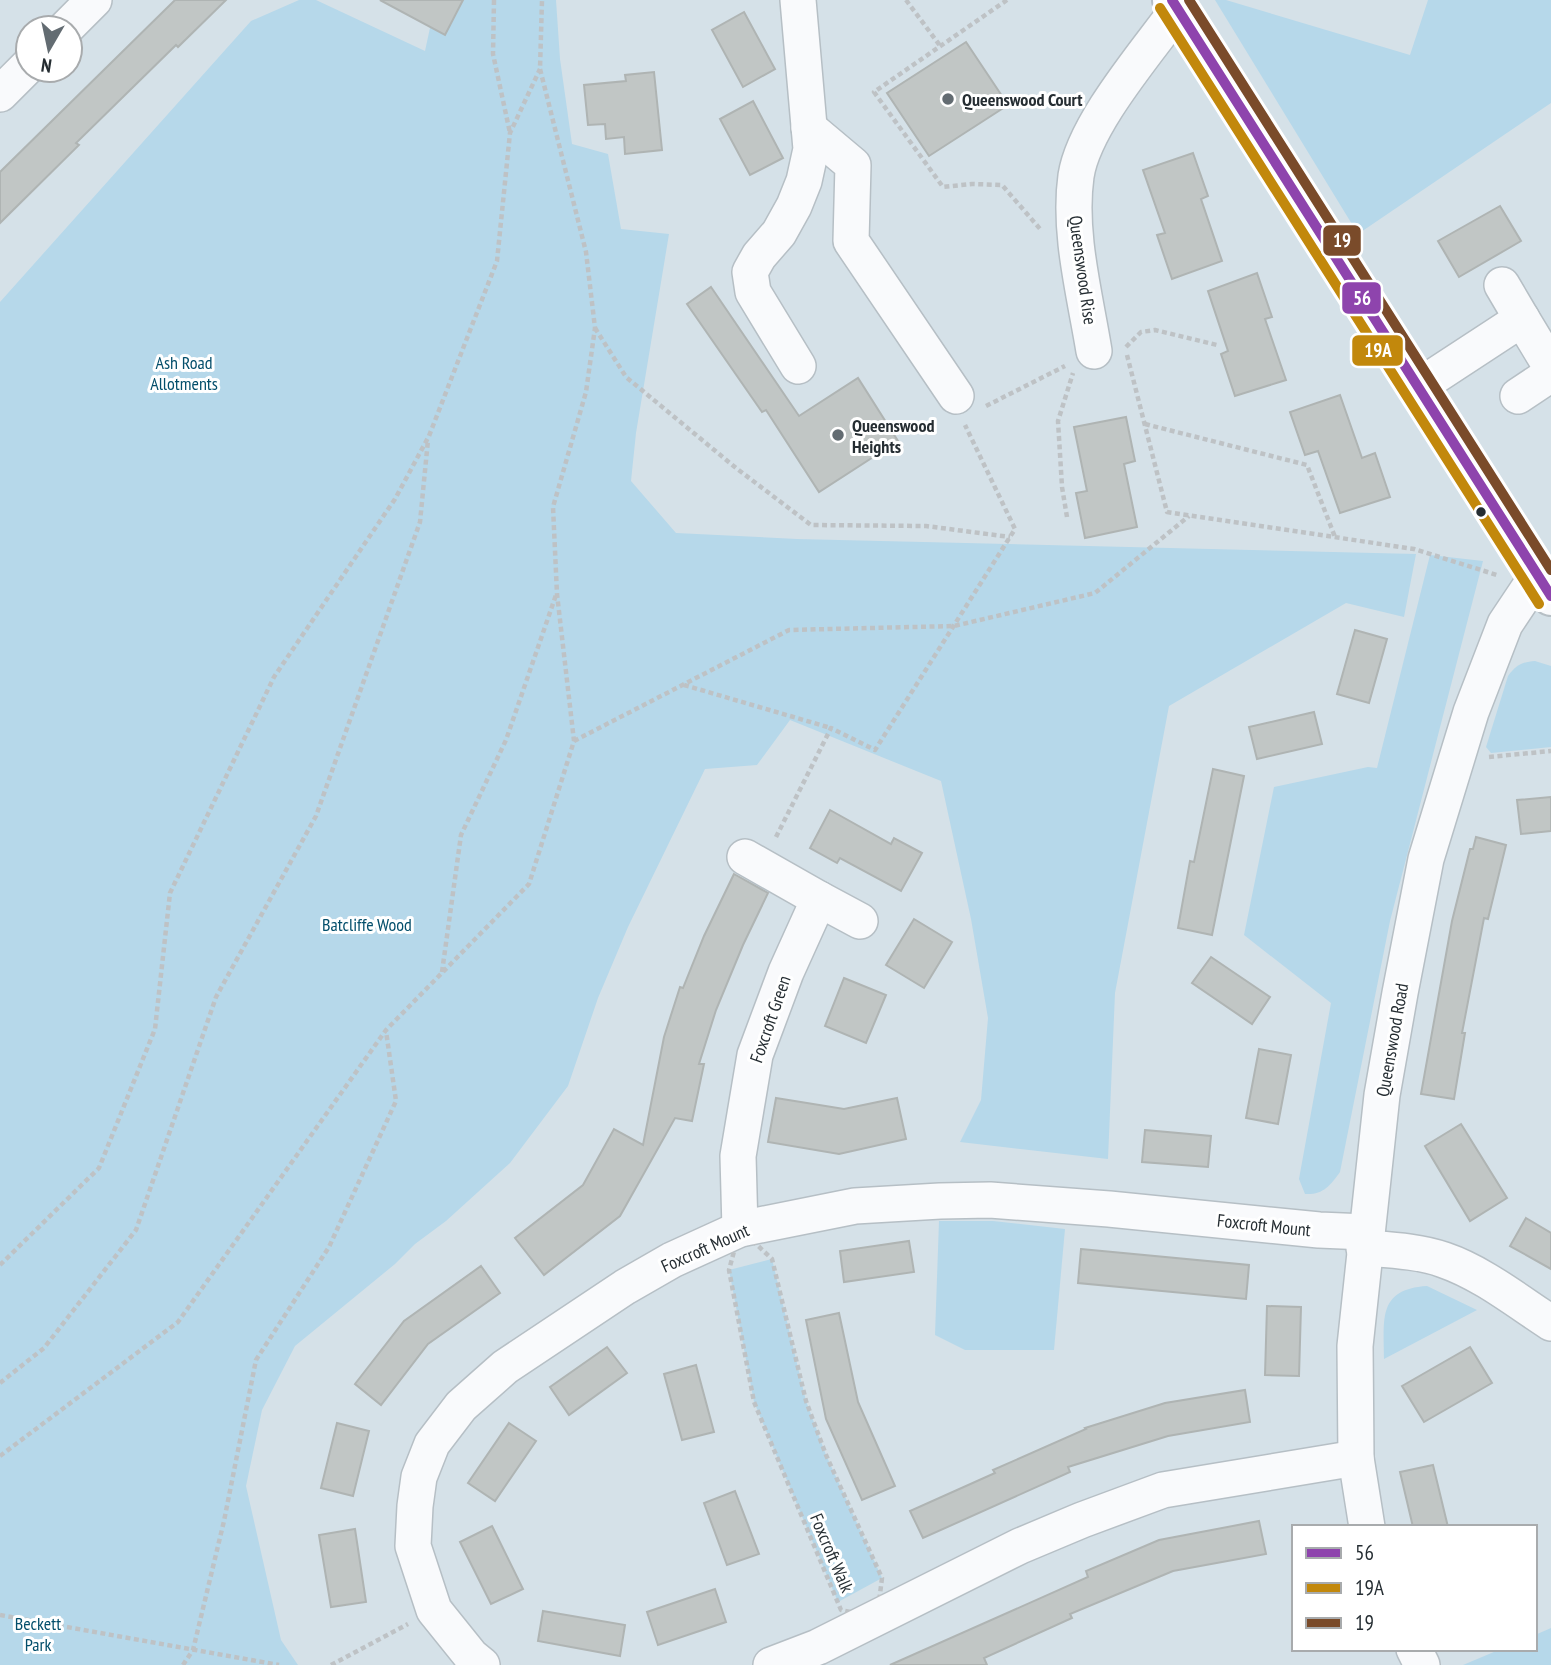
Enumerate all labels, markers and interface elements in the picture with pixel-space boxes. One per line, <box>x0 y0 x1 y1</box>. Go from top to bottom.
north arrow <box>14 14 84 84</box>
text: N <box>39 53 53 78</box>
place label: Queenswood Court <box>962 88 1083 111</box>
marker: Queenswood Court <box>940 91 956 107</box>
street label: Queenswood Rise <box>1064 214 1102 326</box>
line badge: 19 <box>1322 224 1362 257</box>
text: 19 <box>1333 228 1351 252</box>
line badge: 56 <box>1341 281 1382 315</box>
text: 56 <box>1353 286 1371 310</box>
line badge: 19A <box>1351 334 1404 367</box>
text: 19A <box>1364 338 1392 362</box>
park label: Ash Road Allotments <box>150 351 218 395</box>
place label: Queenswood Heights <box>852 414 934 458</box>
marker: Queenswood Heights <box>830 427 846 443</box>
unlabelled marker <box>1474 505 1488 519</box>
park label: Batcliffe Wood <box>322 913 412 936</box>
street label: Foxcroft Green <box>744 972 796 1066</box>
street label: Queenswood Road <box>1371 982 1413 1098</box>
street label: Foxcroft Mount <box>1216 1209 1312 1241</box>
street label: Foxcroft Mount <box>657 1218 753 1278</box>
street label: Foxcroft Walk <box>805 1510 859 1596</box>
legend <box>1292 1525 1537 1651</box>
text: 56 <box>1355 1539 1374 1566</box>
text: 19A <box>1355 1574 1384 1601</box>
text: 19 <box>1355 1609 1374 1636</box>
park label: Beckett Park <box>15 1612 61 1656</box>

